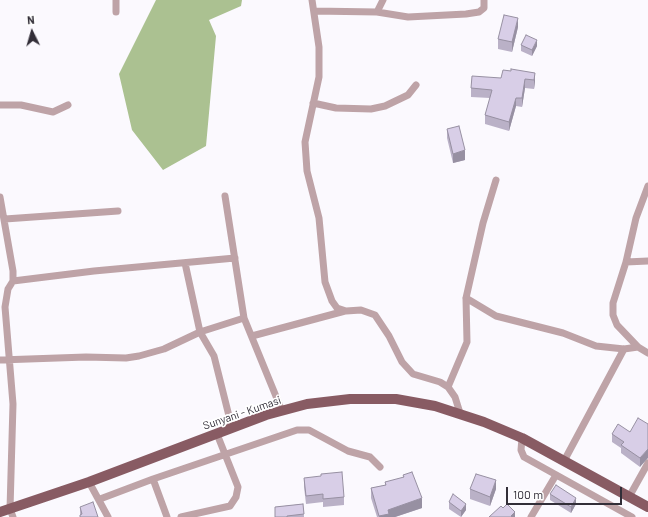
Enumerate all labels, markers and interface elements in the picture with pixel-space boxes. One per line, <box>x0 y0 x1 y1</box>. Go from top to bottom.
north arrow <box>12 12 52 52</box>
text: N <box>27 13 35 26</box>
street label: Sunyani - Kumasi <box>201 393 283 433</box>
scale bar <box>508 479 624 505</box>
text: 100 m <box>513 487 543 501</box>

